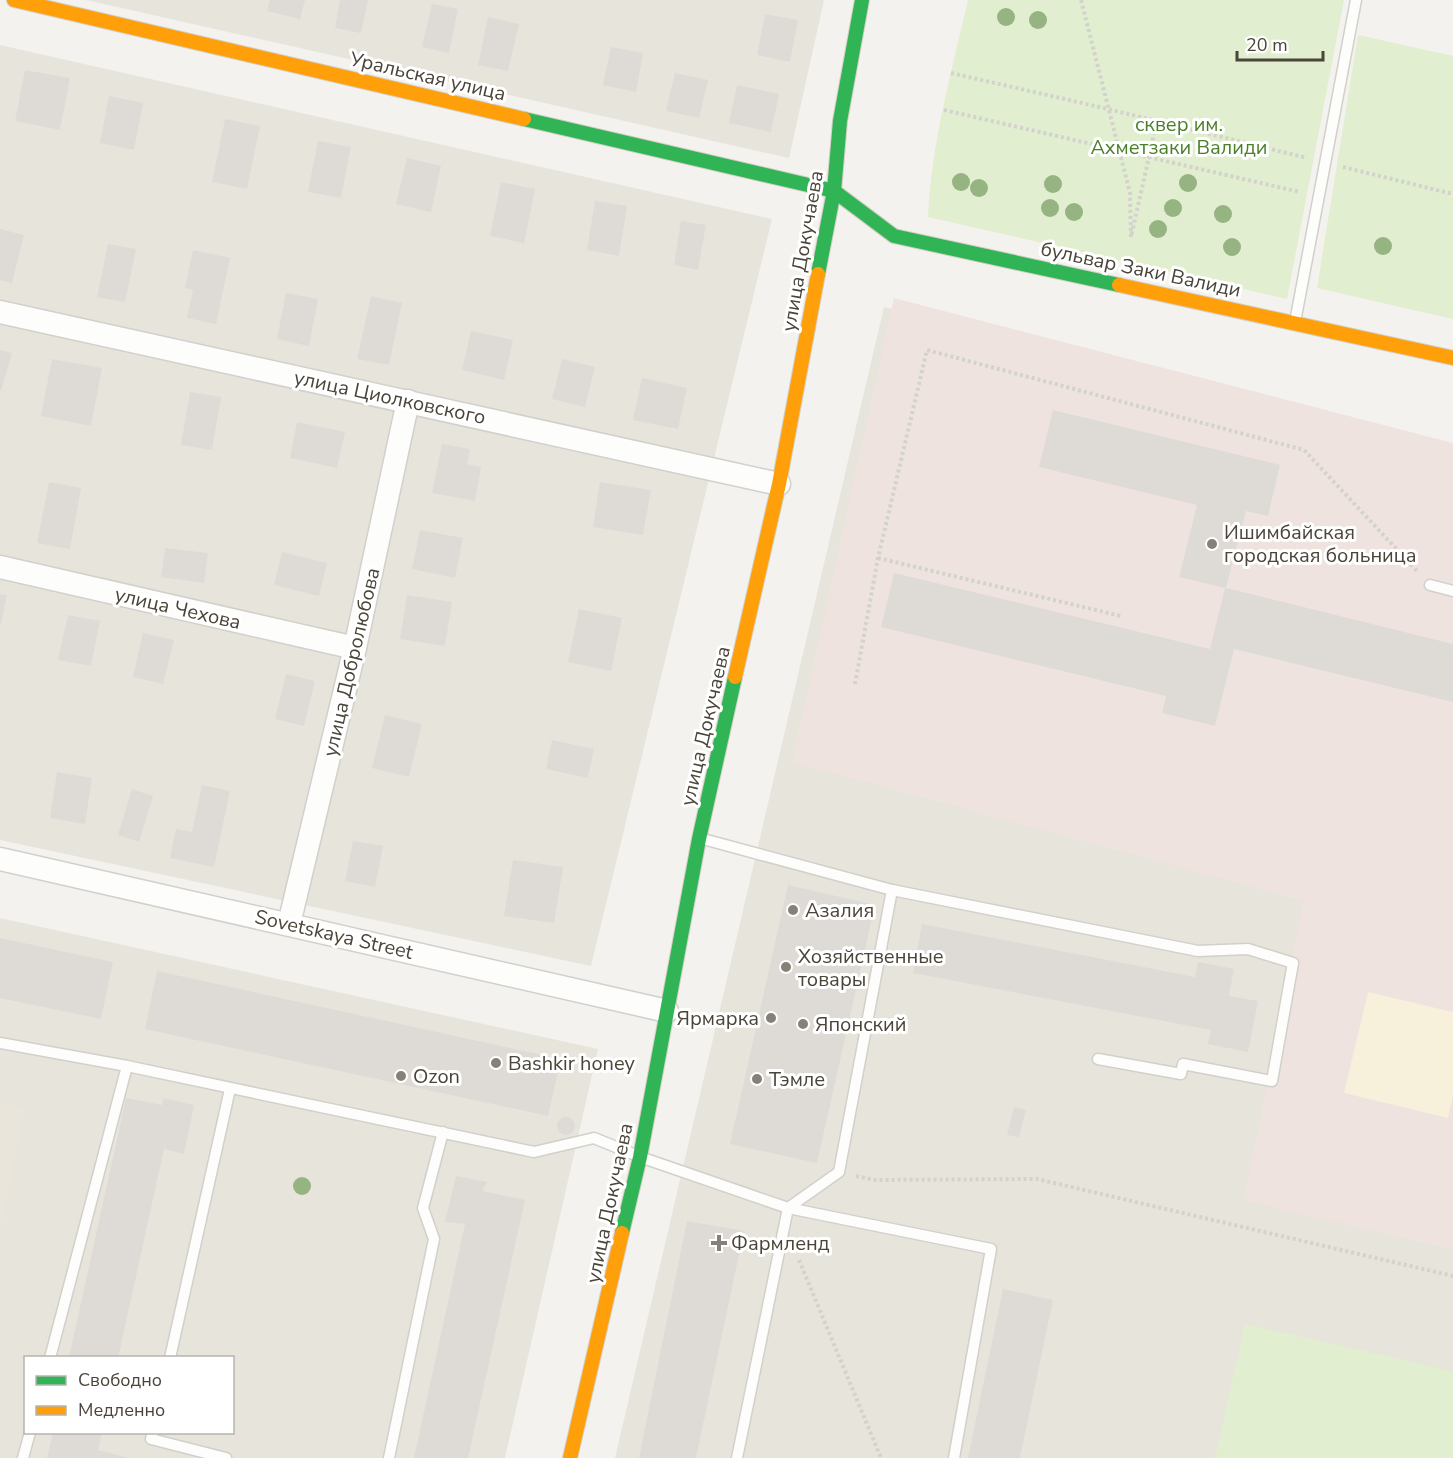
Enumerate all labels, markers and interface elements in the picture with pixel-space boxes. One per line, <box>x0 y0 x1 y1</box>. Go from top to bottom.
scale bar <box>1237 24 1322 62</box>
text: 20 m <box>1246 33 1288 57</box>
street label: Уральская улица <box>346 45 508 108</box>
park label: сквер им. Ахметзаки Валиди <box>1091 111 1267 161</box>
street label: улица Докучаева <box>775 168 830 334</box>
street label: бульвар Заки Валиди <box>1038 235 1243 304</box>
street label: улица Циолковского <box>292 364 488 431</box>
place label: Ишимбайская городская больница <box>1224 519 1417 569</box>
marker: Ишимбайская городская больница <box>1205 537 1219 551</box>
street label: улица Добролюбова <box>317 565 386 759</box>
street label: улица Чехова <box>112 581 244 636</box>
street label: улица Докучаева <box>674 644 737 809</box>
place label: Азалия <box>805 897 874 924</box>
street label: Sovetskaya Street <box>252 903 417 966</box>
marker: Азалия <box>786 903 800 917</box>
place label: Хозяйственные товары <box>798 943 944 993</box>
marker: Хозяйственные товары <box>779 960 793 974</box>
place label: Ярмарка <box>677 1005 759 1032</box>
marker: Ярмарка <box>764 1011 778 1025</box>
place label: Японский <box>815 1011 906 1038</box>
marker: Японский <box>796 1017 810 1031</box>
place label: Bashkir honey <box>508 1050 635 1077</box>
marker: Bashkir honey <box>489 1056 503 1070</box>
place label: Ozon <box>413 1063 460 1090</box>
place label: Тэмле <box>769 1066 825 1093</box>
marker: Ozon <box>394 1069 408 1083</box>
marker: Тэмле <box>750 1072 764 1086</box>
street label: улица Докучаева <box>579 1120 640 1286</box>
place label: Фармленд <box>731 1230 830 1257</box>
marker: Фармленд <box>712 1236 726 1250</box>
legend <box>24 1356 234 1434</box>
text: Свободно <box>78 1368 162 1392</box>
text: Медленно <box>78 1398 165 1422</box>

